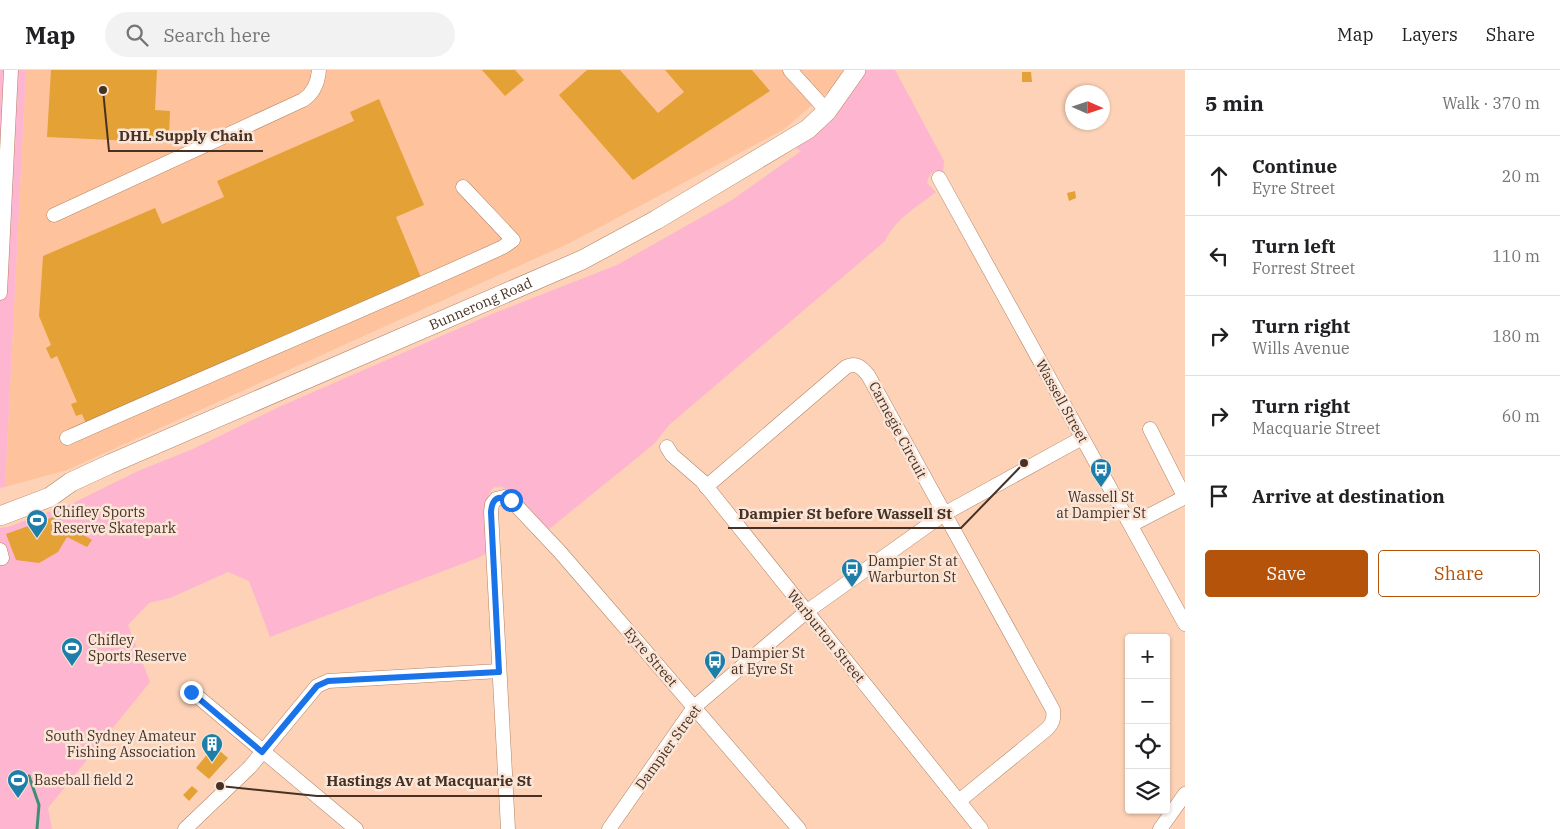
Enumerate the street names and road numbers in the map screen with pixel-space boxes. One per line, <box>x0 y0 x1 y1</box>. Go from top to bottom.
street label: Bunnerong Road <box>426 273 535 334</box>
street label: Wassell Street <box>1032 356 1092 446</box>
street label: Carnegie Circuit <box>865 379 931 481</box>
street label: Warburton Street <box>783 586 869 686</box>
street label: Eyre Street <box>620 624 682 690</box>
street label: Dampier Street <box>631 701 705 793</box>

